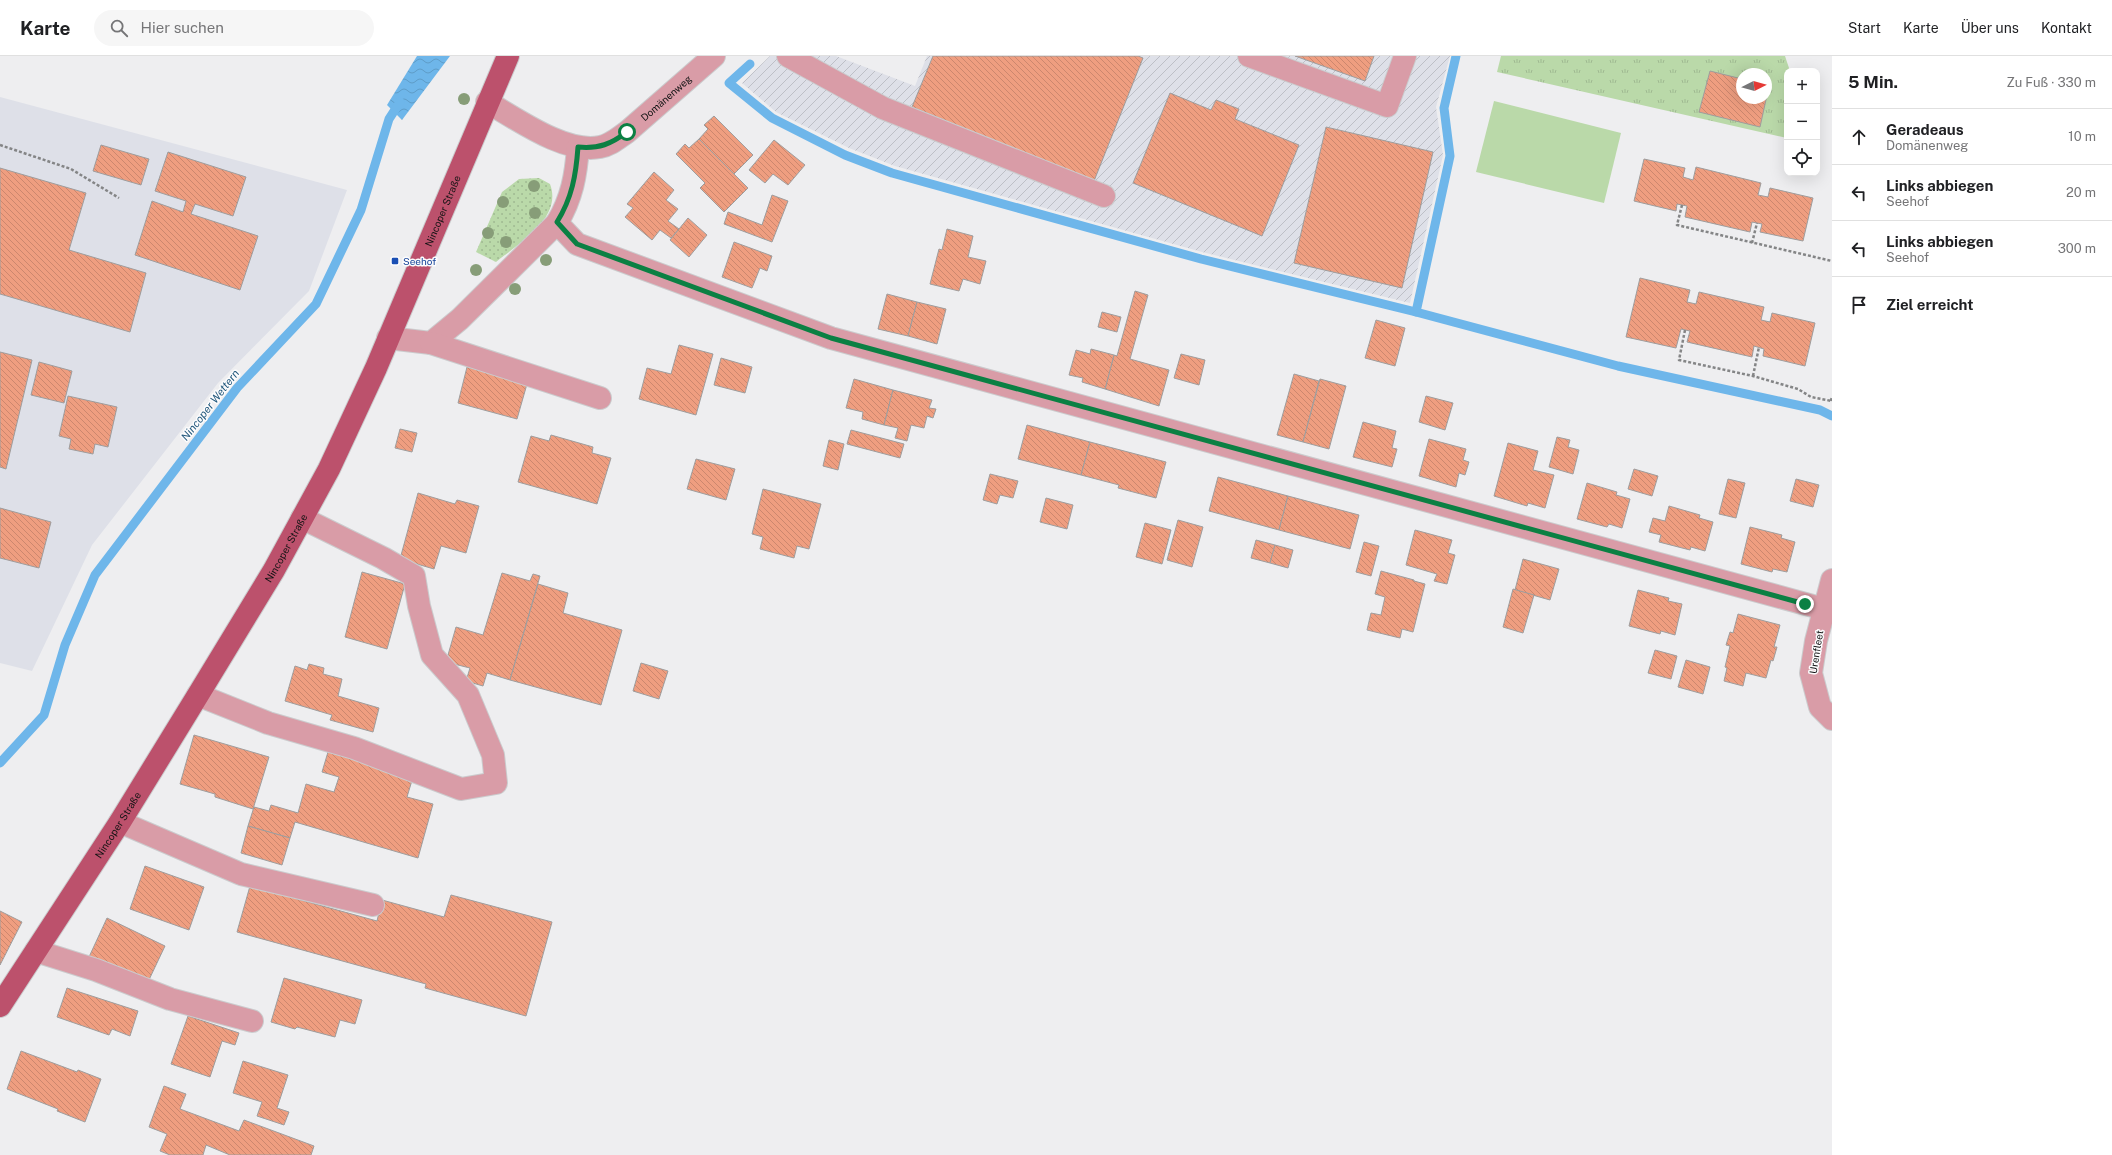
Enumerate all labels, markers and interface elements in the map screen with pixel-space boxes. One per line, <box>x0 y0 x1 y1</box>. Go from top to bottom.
search box <box>94 10 374 46</box>
text: Karte <box>20 17 70 39</box>
icon: search <box>108 17 130 39</box>
text: Hier suchen <box>140 19 224 36</box>
text: Start <box>1848 20 1881 36</box>
text: Karte <box>1903 20 1939 36</box>
text: Über uns <box>1961 20 2019 36</box>
text: Kontakt <box>2041 20 2092 36</box>
north arrow <box>1736 68 1772 104</box>
map controls <box>1784 68 1820 176</box>
button: + <box>1784 68 1820 104</box>
street label: Domänenweg <box>638 72 694 123</box>
text: 5 Min. <box>1848 72 1898 92</box>
text: Zu Fuß · 330 m <box>2006 75 2096 90</box>
button: − <box>1784 104 1820 140</box>
text: Geradeaus <box>1886 121 1964 138</box>
route start <box>618 123 636 141</box>
icon: ahead <box>1848 126 1870 148</box>
text: 10 m <box>2068 129 2096 144</box>
text: Domänenweg <box>1886 138 1968 153</box>
button: locate <box>1784 140 1820 176</box>
street label: Nincoper Straße <box>422 173 463 248</box>
text: Links abbiegen <box>1886 177 1993 194</box>
icon: left <box>1848 182 1870 204</box>
text: 20 m <box>2066 185 2096 200</box>
text: Seehof <box>1886 194 1929 209</box>
text: Links abbiegen <box>1886 233 1993 250</box>
icon: left <box>1848 238 1870 260</box>
text: 300 m <box>2058 241 2096 256</box>
text: Seehof <box>1886 250 1929 265</box>
place label: Seehof <box>403 255 436 267</box>
marker: Seehof <box>390 256 400 266</box>
icon: arrive <box>1848 294 1870 316</box>
text: Ziel erreicht <box>1886 296 1973 313</box>
water label: Nincoper Wettern <box>179 367 241 443</box>
street label: Nincoper Straße <box>262 511 310 584</box>
route end <box>1796 595 1814 613</box>
street label: Urenfleet <box>1807 629 1825 675</box>
street label: Nincoper Straße <box>92 789 143 860</box>

